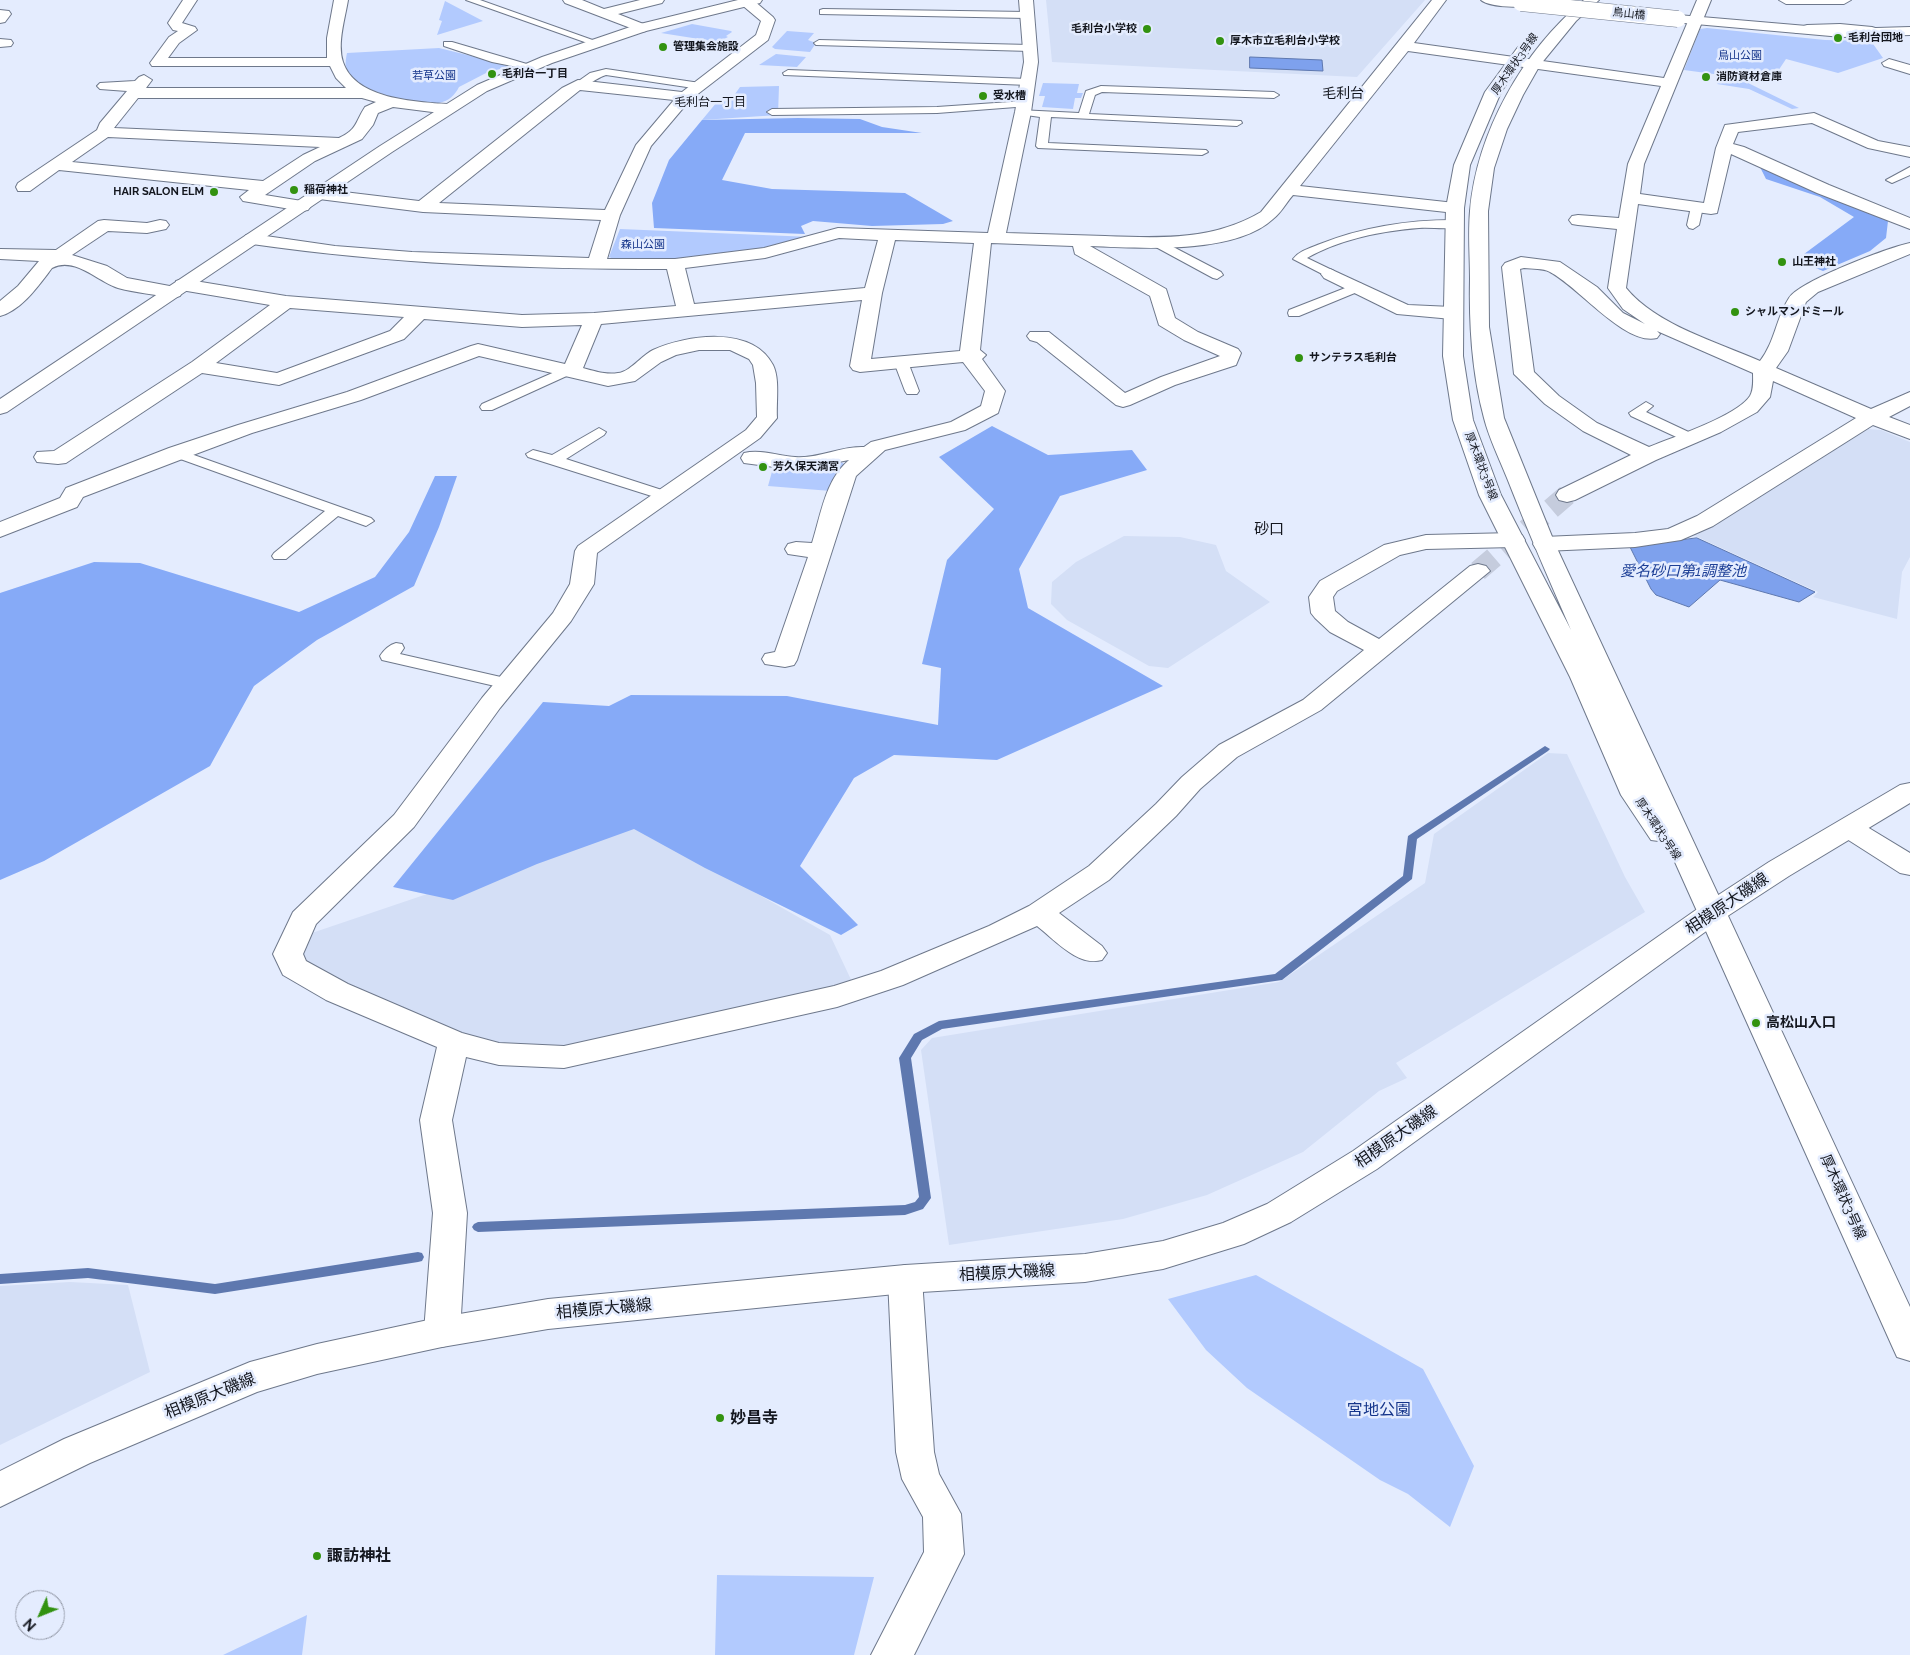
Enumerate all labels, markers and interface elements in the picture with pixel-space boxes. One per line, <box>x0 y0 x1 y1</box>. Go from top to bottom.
street label: 鳥山橋 <box>1612 6 1646 22</box>
place label: 毛利台小学校 <box>1071 22 1137 36</box>
marker: 毛利台小学校 <box>1141 23 1153 35</box>
street label: 厚木環状3号線 <box>1489 31 1541 97</box>
place label: 毛利台団地 <box>1848 31 1903 45</box>
marker: 毛利台団地 <box>1832 32 1844 44</box>
place label: 厚木市立毛利台小学校 <box>1230 34 1340 48</box>
marker: 厚木市立毛利台小学校 <box>1214 35 1226 47</box>
place label: 管理集会施設 <box>673 40 739 54</box>
marker: 管理集会施設 <box>657 41 669 53</box>
park label: 鳥山公園 <box>1718 49 1762 63</box>
place label: 毛利台一丁目 <box>502 67 568 81</box>
marker: 毛利台一丁目 <box>486 68 498 80</box>
park label: 若草公園 <box>412 69 456 83</box>
place label: 消防資材倉庫 <box>1716 70 1782 84</box>
marker: 消防資材倉庫 <box>1700 71 1712 83</box>
district label: 毛利台 <box>1322 86 1364 102</box>
place label: 受水槽 <box>993 89 1026 103</box>
marker: 受水槽 <box>977 90 989 102</box>
district label: 毛利台一丁目 <box>674 95 746 109</box>
place label: 稲荷神社 <box>304 183 348 197</box>
marker: 稲荷神社 <box>288 184 300 196</box>
place label: HAIR SALON ELM <box>113 185 204 199</box>
marker: HAIR SALON ELM <box>208 186 220 198</box>
park label: 森山公園 <box>621 238 665 252</box>
place label: 山王神社 <box>1792 255 1836 269</box>
marker: 山王神社 <box>1776 256 1788 268</box>
place label: シャルマンドミール <box>1745 305 1844 319</box>
marker: シャルマンドミール <box>1729 306 1741 318</box>
place label: サンテラス毛利台 <box>1309 351 1397 365</box>
marker: サンテラス毛利台 <box>1293 352 1305 364</box>
street label: 厚木環状3号線 <box>1462 430 1500 502</box>
place label: 芳久保天満宮 <box>773 460 839 474</box>
marker: 芳久保天満宮 <box>757 461 769 473</box>
district label: 砂口 <box>1254 520 1284 538</box>
water label: 愛名砂口第1調整池 <box>1620 562 1746 580</box>
street label: 厚木環状3号線 <box>1632 796 1684 862</box>
street label: 相模原大磯線 <box>1682 869 1772 939</box>
place label: 高松山入口 <box>1766 1015 1836 1031</box>
marker: 高松山入口 <box>1750 1017 1762 1029</box>
street label: 相模原大磯線 <box>1351 1102 1441 1172</box>
street label: 厚木環状3号線 <box>1817 1152 1869 1242</box>
street label: 相模原大磯線 <box>959 1261 1055 1285</box>
street label: 相模原大磯線 <box>555 1295 653 1323</box>
street label: 相模原大磯線 <box>162 1369 258 1423</box>
park label: 宮地公園 <box>1347 1400 1411 1420</box>
place label: 妙昌寺 <box>730 1408 778 1428</box>
marker: 妙昌寺 <box>714 1412 726 1424</box>
place label: 諏訪神社 <box>327 1546 391 1566</box>
marker: 諏訪神社 <box>311 1550 323 1562</box>
north arrow <box>15 1590 65 1640</box>
text: N <box>20 1615 39 1634</box>

